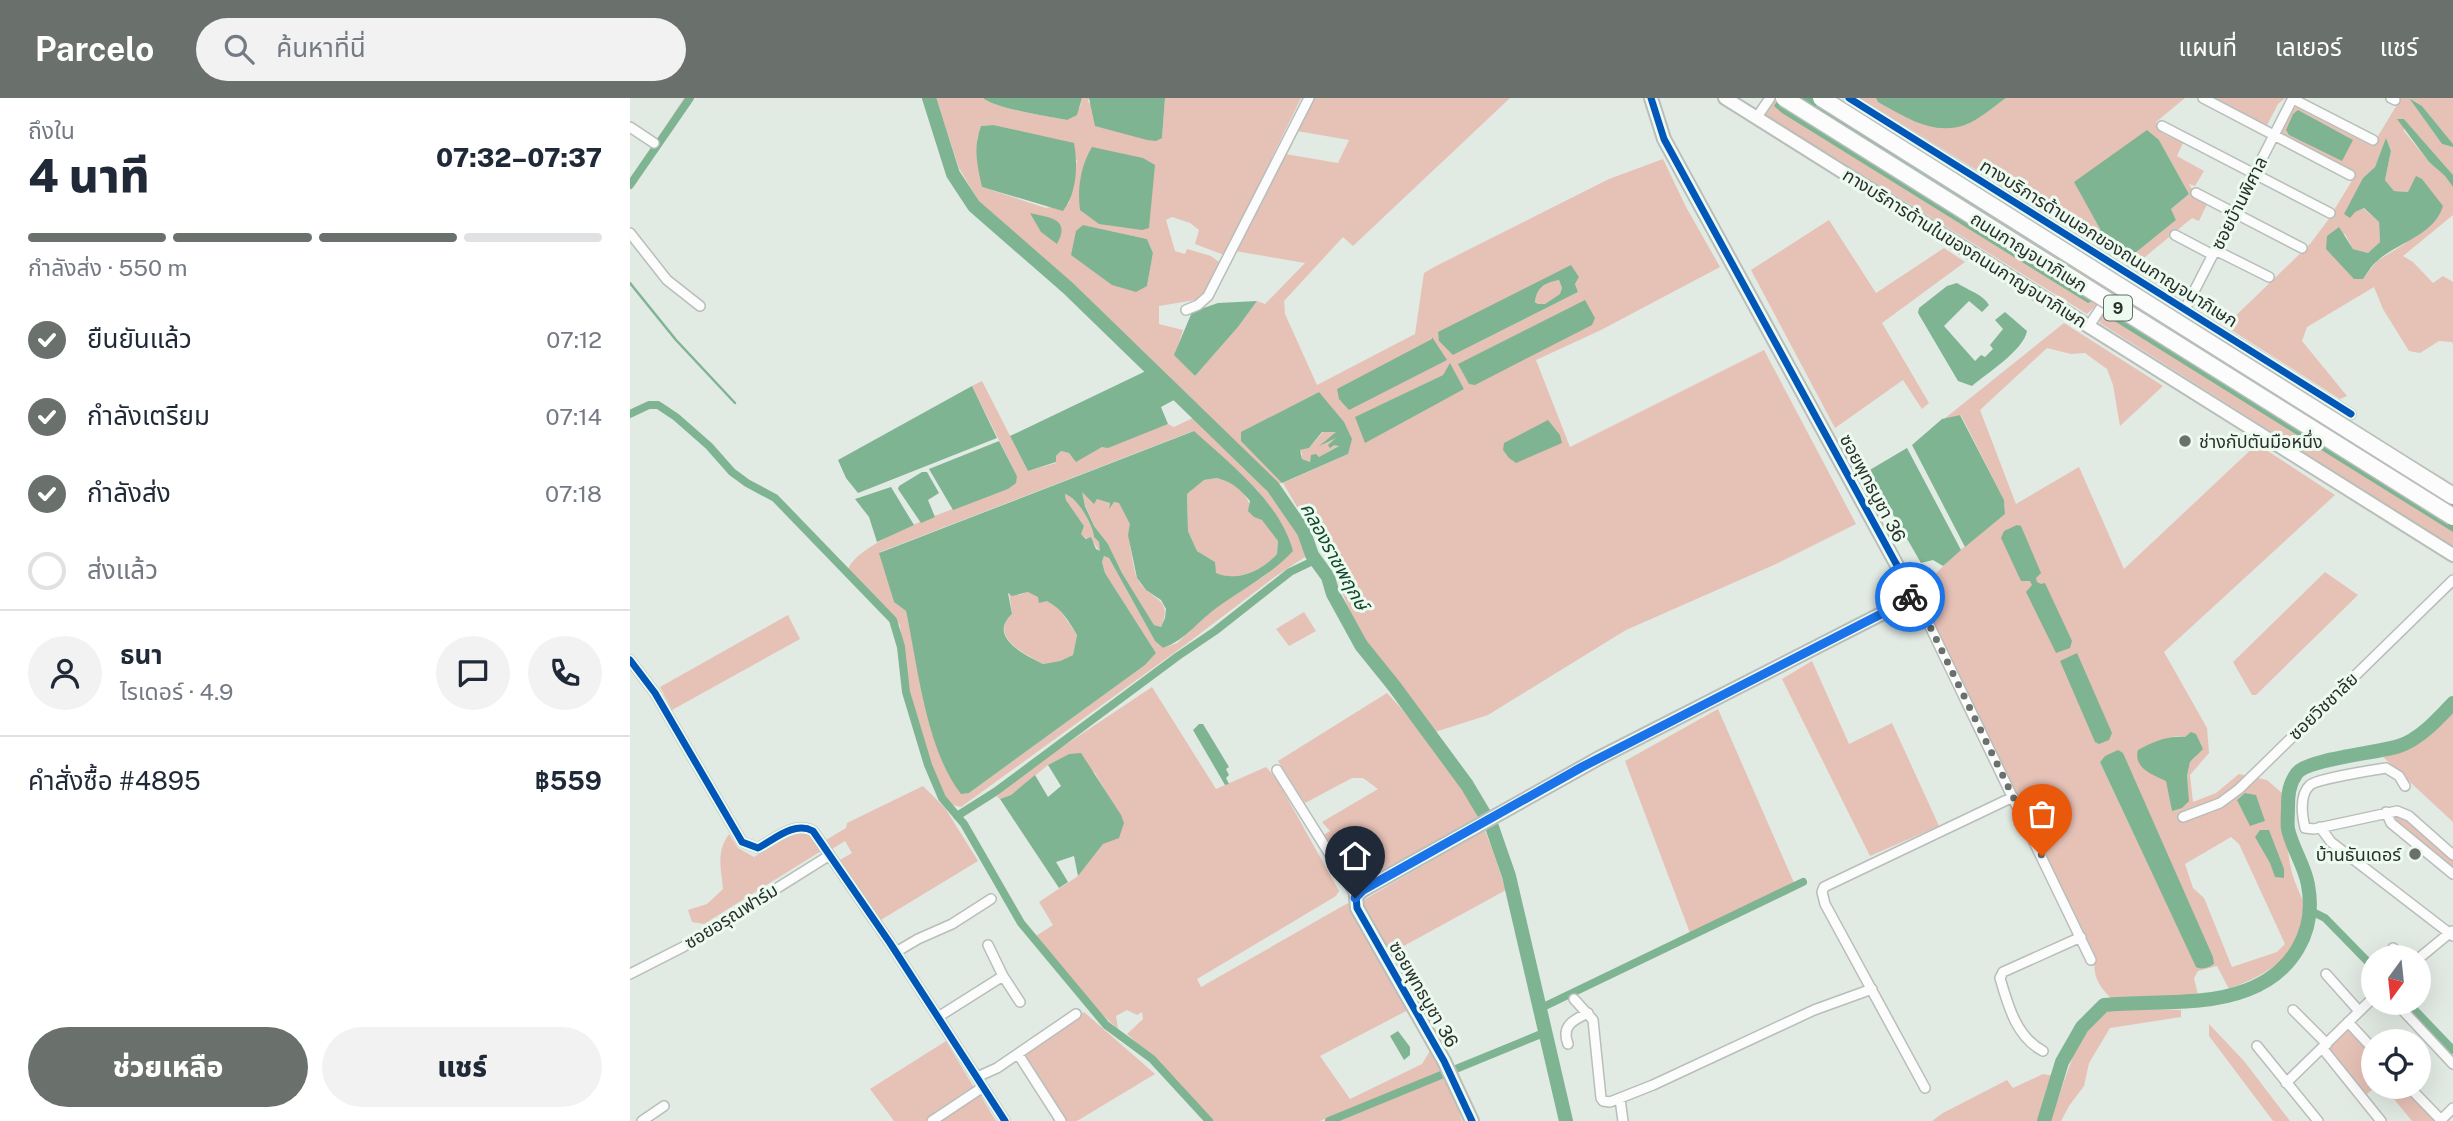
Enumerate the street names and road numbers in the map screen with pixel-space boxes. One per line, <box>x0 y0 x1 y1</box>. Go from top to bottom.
street label: ซอยบ้านพิศาล <box>2207 153 2271 253</box>
street label: ทางบริการด้านนอกของถนนกาญจนาภิเษก <box>1976 154 2242 332</box>
street label: ทางบริการด้านในของถนนกาญจนาภิเษก <box>1839 164 2091 332</box>
street label: ถนนกาญจนาภิเษก <box>1967 207 2091 297</box>
road number: 9 <box>2104 296 2132 320</box>
street label: ซอยพุทธบูชา 36 <box>1834 430 1910 546</box>
street label: ซอยวิชชาลัย <box>2284 668 2362 744</box>
street label: ซอยอรุณฟาร์ม <box>681 879 782 954</box>
street label: ซอยพุทธบูชา 36 <box>1383 937 1463 1052</box>

